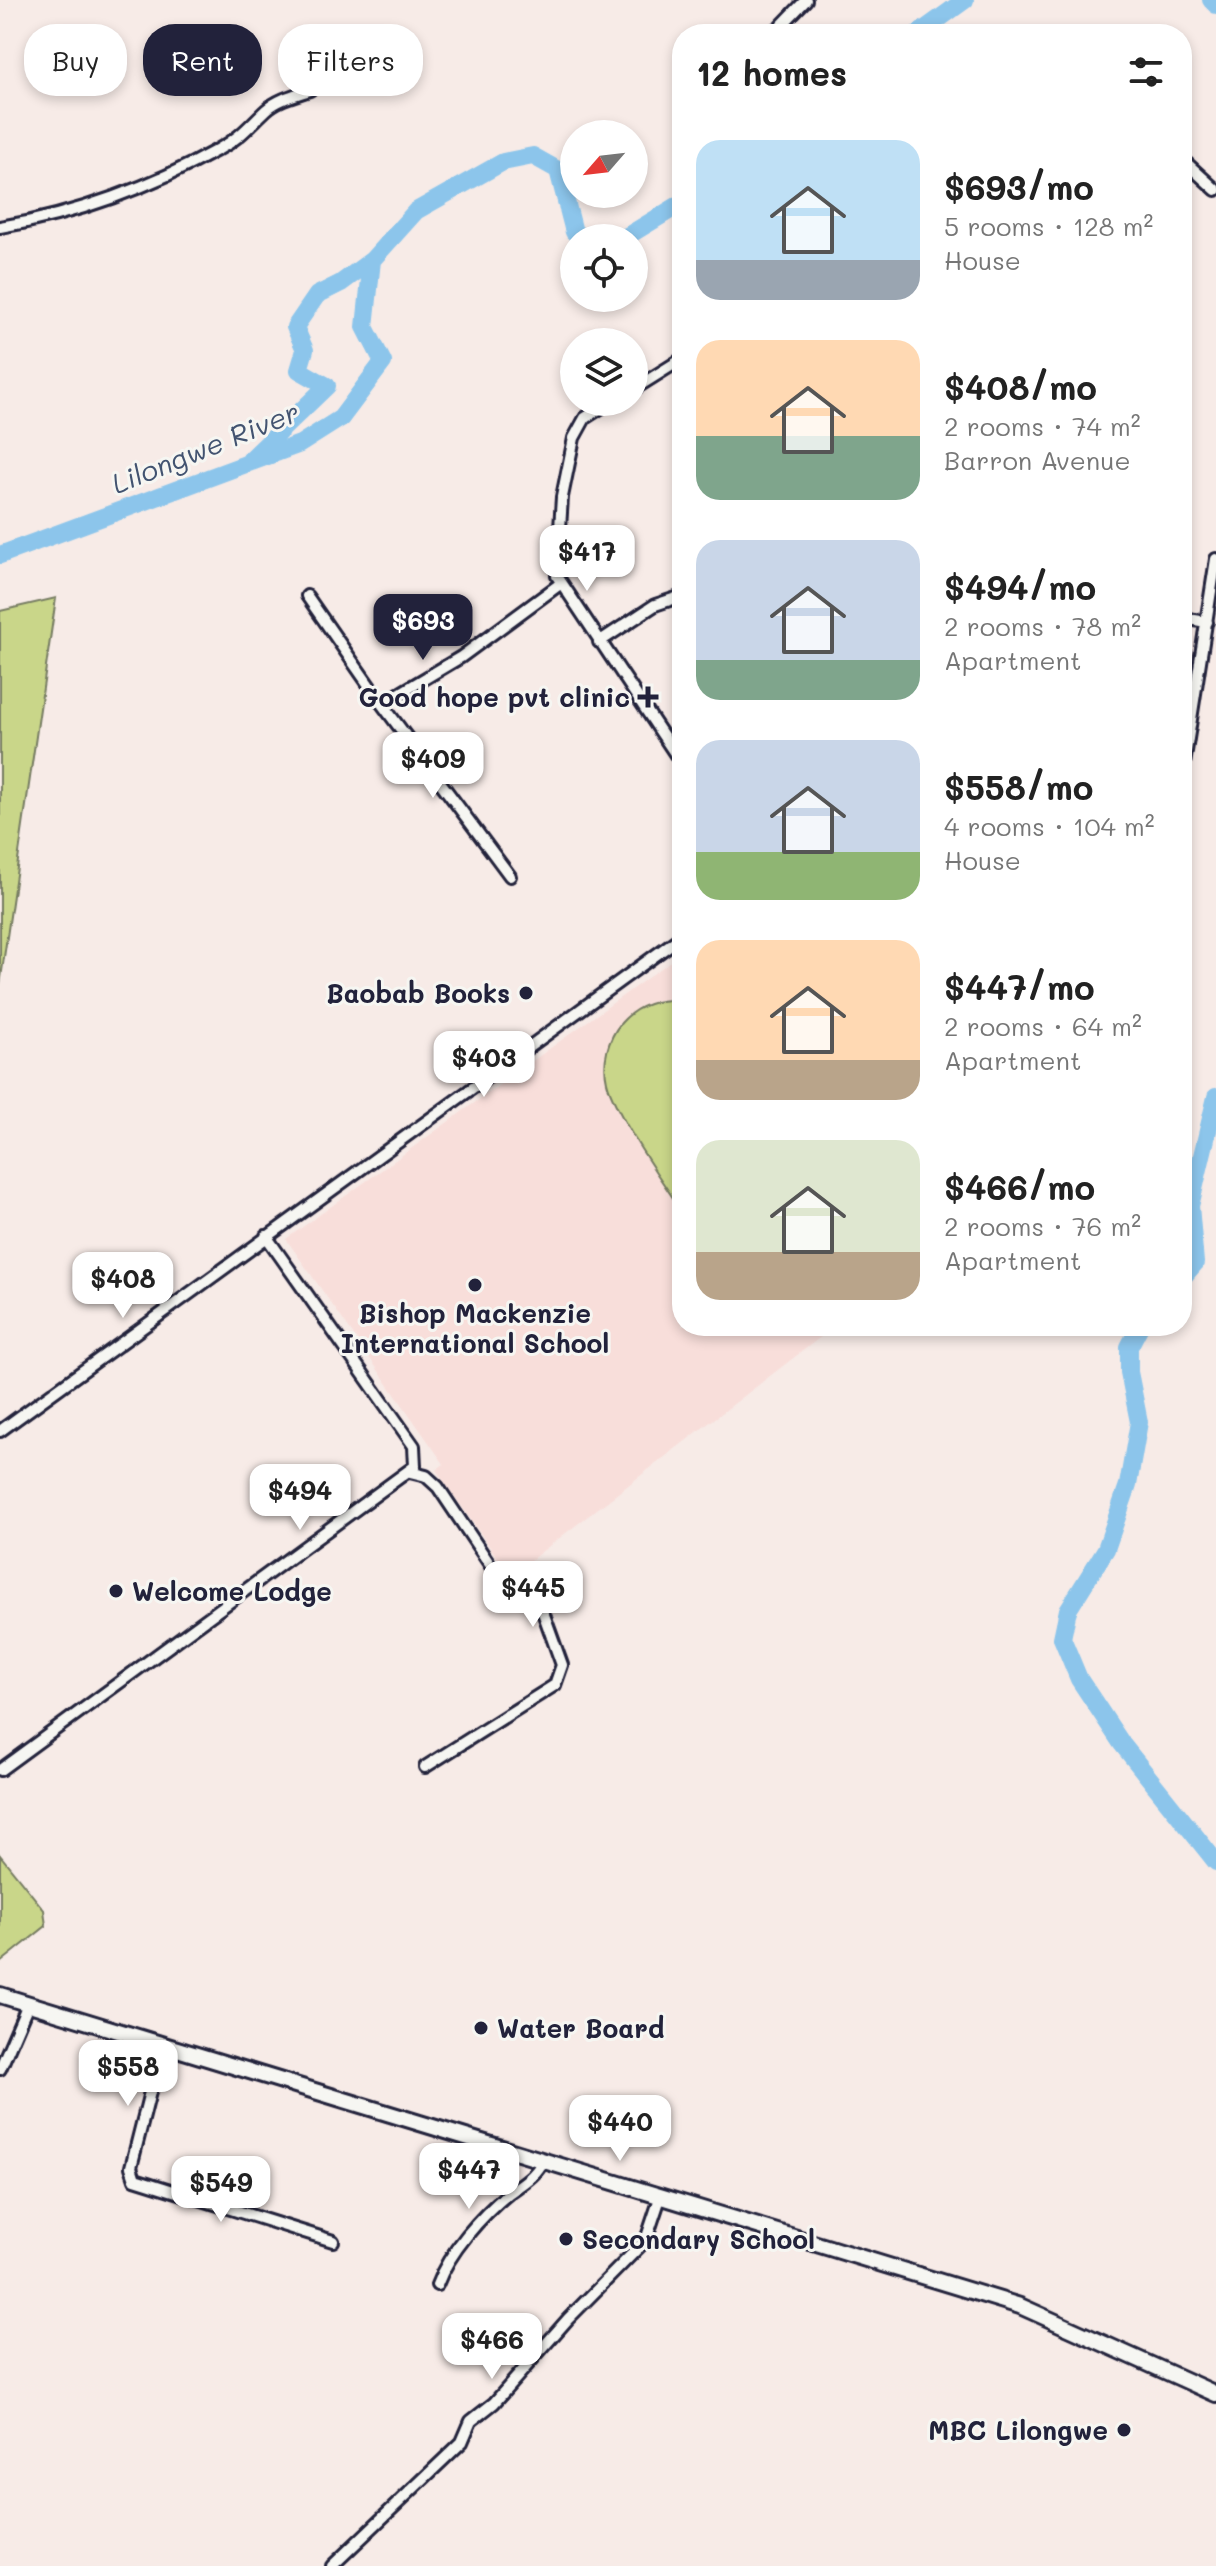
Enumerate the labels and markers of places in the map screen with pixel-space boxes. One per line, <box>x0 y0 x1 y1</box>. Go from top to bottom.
pin: $417 <box>540 525 634 593</box>
pin: $693 <box>376 594 470 662</box>
place label: Good hope pvt clinic <box>358 680 630 714</box>
marker: Good hope pvt clinic <box>637 686 659 708</box>
pin: $409 <box>386 732 480 800</box>
place label: Baobab Books <box>326 976 510 1010</box>
marker: Baobab Books <box>517 984 535 1002</box>
pin: $403 <box>437 1031 531 1099</box>
pin: $408 <box>76 1252 170 1320</box>
marker: Bishop Mackenzie International School <box>466 1276 484 1294</box>
place label: Bishop Mackenzie International School <box>341 1296 609 1360</box>
pin: $494 <box>253 1464 347 1532</box>
pin: $445 <box>486 1561 580 1629</box>
place label: Welcome Lodge <box>132 1574 332 1608</box>
marker: Welcome Lodge <box>107 1582 125 1600</box>
place label: Water Board <box>497 2011 664 2045</box>
marker: Water Board <box>472 2019 490 2037</box>
pin: $558 <box>81 2040 175 2108</box>
pin: $440 <box>573 2095 667 2163</box>
pin: $447 <box>422 2143 516 2211</box>
pin: $549 <box>174 2156 268 2224</box>
place label: Secondary School <box>582 2222 815 2256</box>
marker: Secondary School <box>557 2230 575 2248</box>
pin: $466 <box>445 2313 539 2381</box>
place label: MBC Lilongwe <box>928 2413 1108 2447</box>
marker: MBC Lilongwe <box>1115 2421 1133 2439</box>

